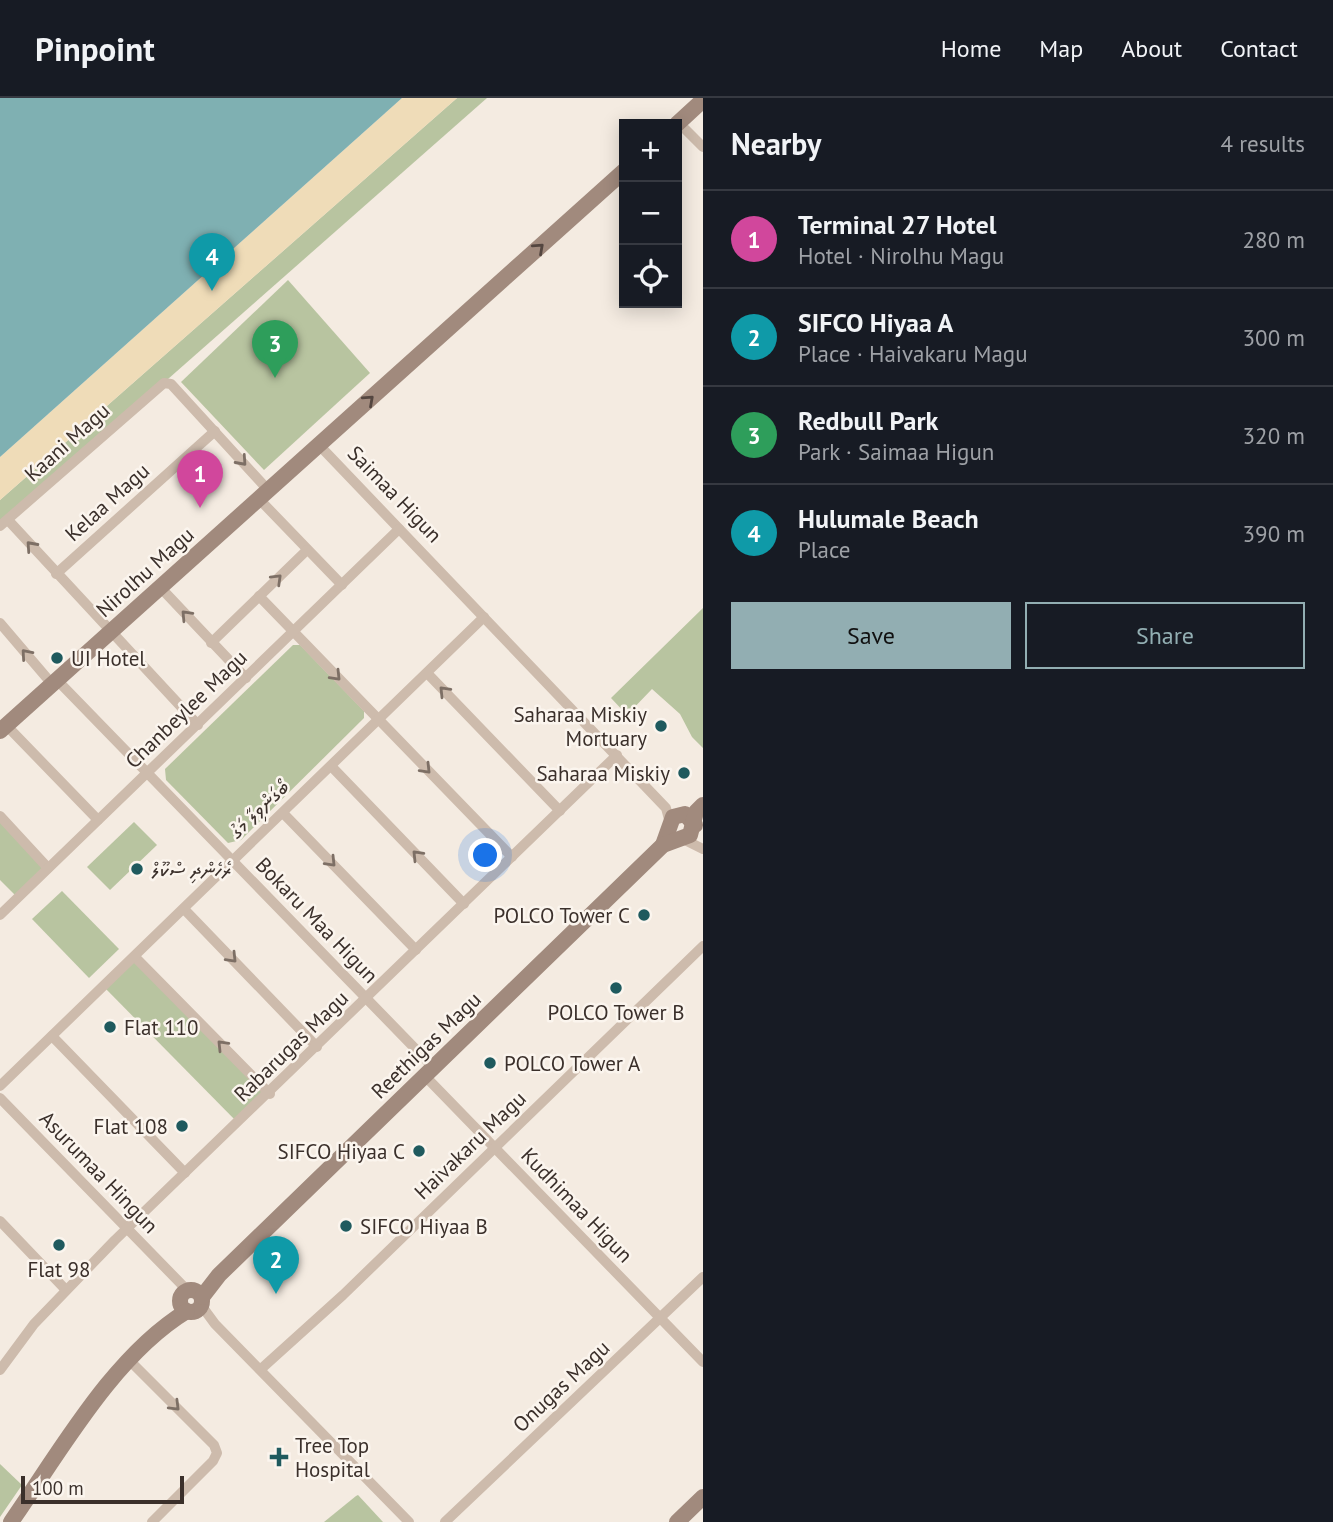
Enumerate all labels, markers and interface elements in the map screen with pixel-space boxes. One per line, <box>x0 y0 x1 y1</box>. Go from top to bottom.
text: Pinpoint <box>35 27 155 70</box>
text: Home <box>941 33 1001 64</box>
text: Map <box>1039 33 1083 64</box>
text: About <box>1121 33 1182 64</box>
text: Contact <box>1220 33 1298 64</box>
map controls <box>619 119 682 308</box>
button: + <box>619 119 682 182</box>
text: Nearby <box>731 124 821 163</box>
text: 4 results <box>1221 129 1305 158</box>
button: − <box>619 182 682 245</box>
text: Terminal 27 Hotel <box>798 208 996 241</box>
text: 1 <box>747 225 761 254</box>
text: 280 m <box>1243 225 1305 254</box>
pin: 4 <box>189 233 235 291</box>
text: Hotel · Nirolhu Magu <box>798 241 1004 270</box>
one-way arrow <box>531 244 544 256</box>
button: locate <box>619 245 682 308</box>
text: SIFCO Hiyaa A <box>798 306 953 339</box>
pin: 3 <box>252 320 298 378</box>
text: 2 <box>747 323 761 352</box>
text: 300 m <box>1243 323 1305 352</box>
text: Place · Haivakaru Magu <box>798 339 1028 368</box>
one-way arrow <box>361 396 374 408</box>
street label: Kaani Magu <box>19 397 115 487</box>
text: Redbull Park <box>798 404 938 437</box>
text: 3 <box>747 421 761 450</box>
text: 320 m <box>1243 421 1305 450</box>
text: Park · Saimaa Higun <box>798 437 994 466</box>
street label: Saimaa Higun <box>342 440 448 548</box>
pin: 1 <box>177 450 223 508</box>
one-way arrow <box>234 453 246 466</box>
street label: Kelaa Magu <box>59 457 155 547</box>
text: Hulumale Beach <box>798 502 979 535</box>
text: 4 <box>747 519 761 548</box>
text: 390 m <box>1243 519 1305 548</box>
street label: Nirolhu Magu <box>91 521 199 623</box>
text: Place <box>798 535 851 564</box>
one-way arrow <box>27 541 39 554</box>
one-way arrow <box>269 575 282 588</box>
button: Save <box>731 602 1011 669</box>
button: Share <box>1025 602 1305 669</box>
one-way arrow <box>181 610 194 623</box>
street label: Chanbeylee Magu <box>119 644 253 774</box>
place label: UI Hotel <box>71 645 145 672</box>
one-way arrow <box>22 649 34 662</box>
marker: UI Hotel <box>49 650 65 666</box>
one-way arrow <box>328 668 341 681</box>
one-way arrow <box>440 686 453 699</box>
place label: Saharaa Miskiy Mortuary <box>513 701 647 752</box>
marker: Saharaa Miskiy Mortuary <box>653 718 669 734</box>
place label: Saharaa Miskiy <box>536 760 670 787</box>
one-way arrow <box>418 761 431 774</box>
marker: Saharaa Miskiy <box>676 765 692 781</box>
street label: ބޯގަންވިލާ މަގު <box>222 773 296 846</box>
your location <box>468 838 502 872</box>
one-way arrow <box>412 850 425 863</box>
street label: Bokaru Maa Higun <box>250 851 384 989</box>
one-way arrow <box>322 854 335 867</box>
place label: ރެހެންދި ސްކޫލް <box>151 856 232 884</box>
marker: ރެހެންދި ސްކޫލް <box>129 861 145 877</box>
place label: POLCO Tower C <box>493 902 630 929</box>
marker: POLCO Tower C <box>636 907 652 923</box>
one-way arrow <box>223 950 236 963</box>
marker: POLCO Tower B <box>608 980 624 996</box>
street label: Rabarugas Magu <box>228 985 354 1107</box>
street label: Reethigas Magu <box>365 986 487 1104</box>
place label: POLCO Tower B <box>548 999 684 1026</box>
place label: Flat 110 <box>124 1014 198 1041</box>
marker: Flat 110 <box>102 1019 118 1035</box>
one-way arrow <box>218 1040 231 1053</box>
place label: POLCO Tower A <box>504 1050 641 1077</box>
marker: POLCO Tower A <box>482 1055 498 1071</box>
street label: Haivakaru Magu <box>409 1085 531 1205</box>
street label: Asurumaa Hingun <box>34 1105 164 1239</box>
place label: Flat 108 <box>94 1113 168 1140</box>
marker: Flat 108 <box>174 1118 190 1134</box>
place label: SIFCO Hiyaa C <box>278 1138 405 1165</box>
street label: Kudhimaa Higun <box>515 1142 639 1268</box>
marker: SIFCO Hiyaa C <box>411 1143 427 1159</box>
place label: SIFCO Hiyaa B <box>360 1213 488 1240</box>
marker: SIFCO Hiyaa B <box>338 1218 354 1234</box>
pin: 2 <box>253 1236 299 1294</box>
marker: Flat 98 <box>51 1237 67 1253</box>
place label: Flat 98 <box>27 1256 91 1283</box>
street label: Onugas Magu <box>507 1334 615 1438</box>
one-way arrow <box>166 1398 179 1411</box>
place label: Tree Top Hospital <box>295 1432 370 1483</box>
marker: Tree Top Hospital <box>269 1447 289 1467</box>
scale bar <box>21 1473 184 1505</box>
text: 100 m <box>32 1476 84 1500</box>

